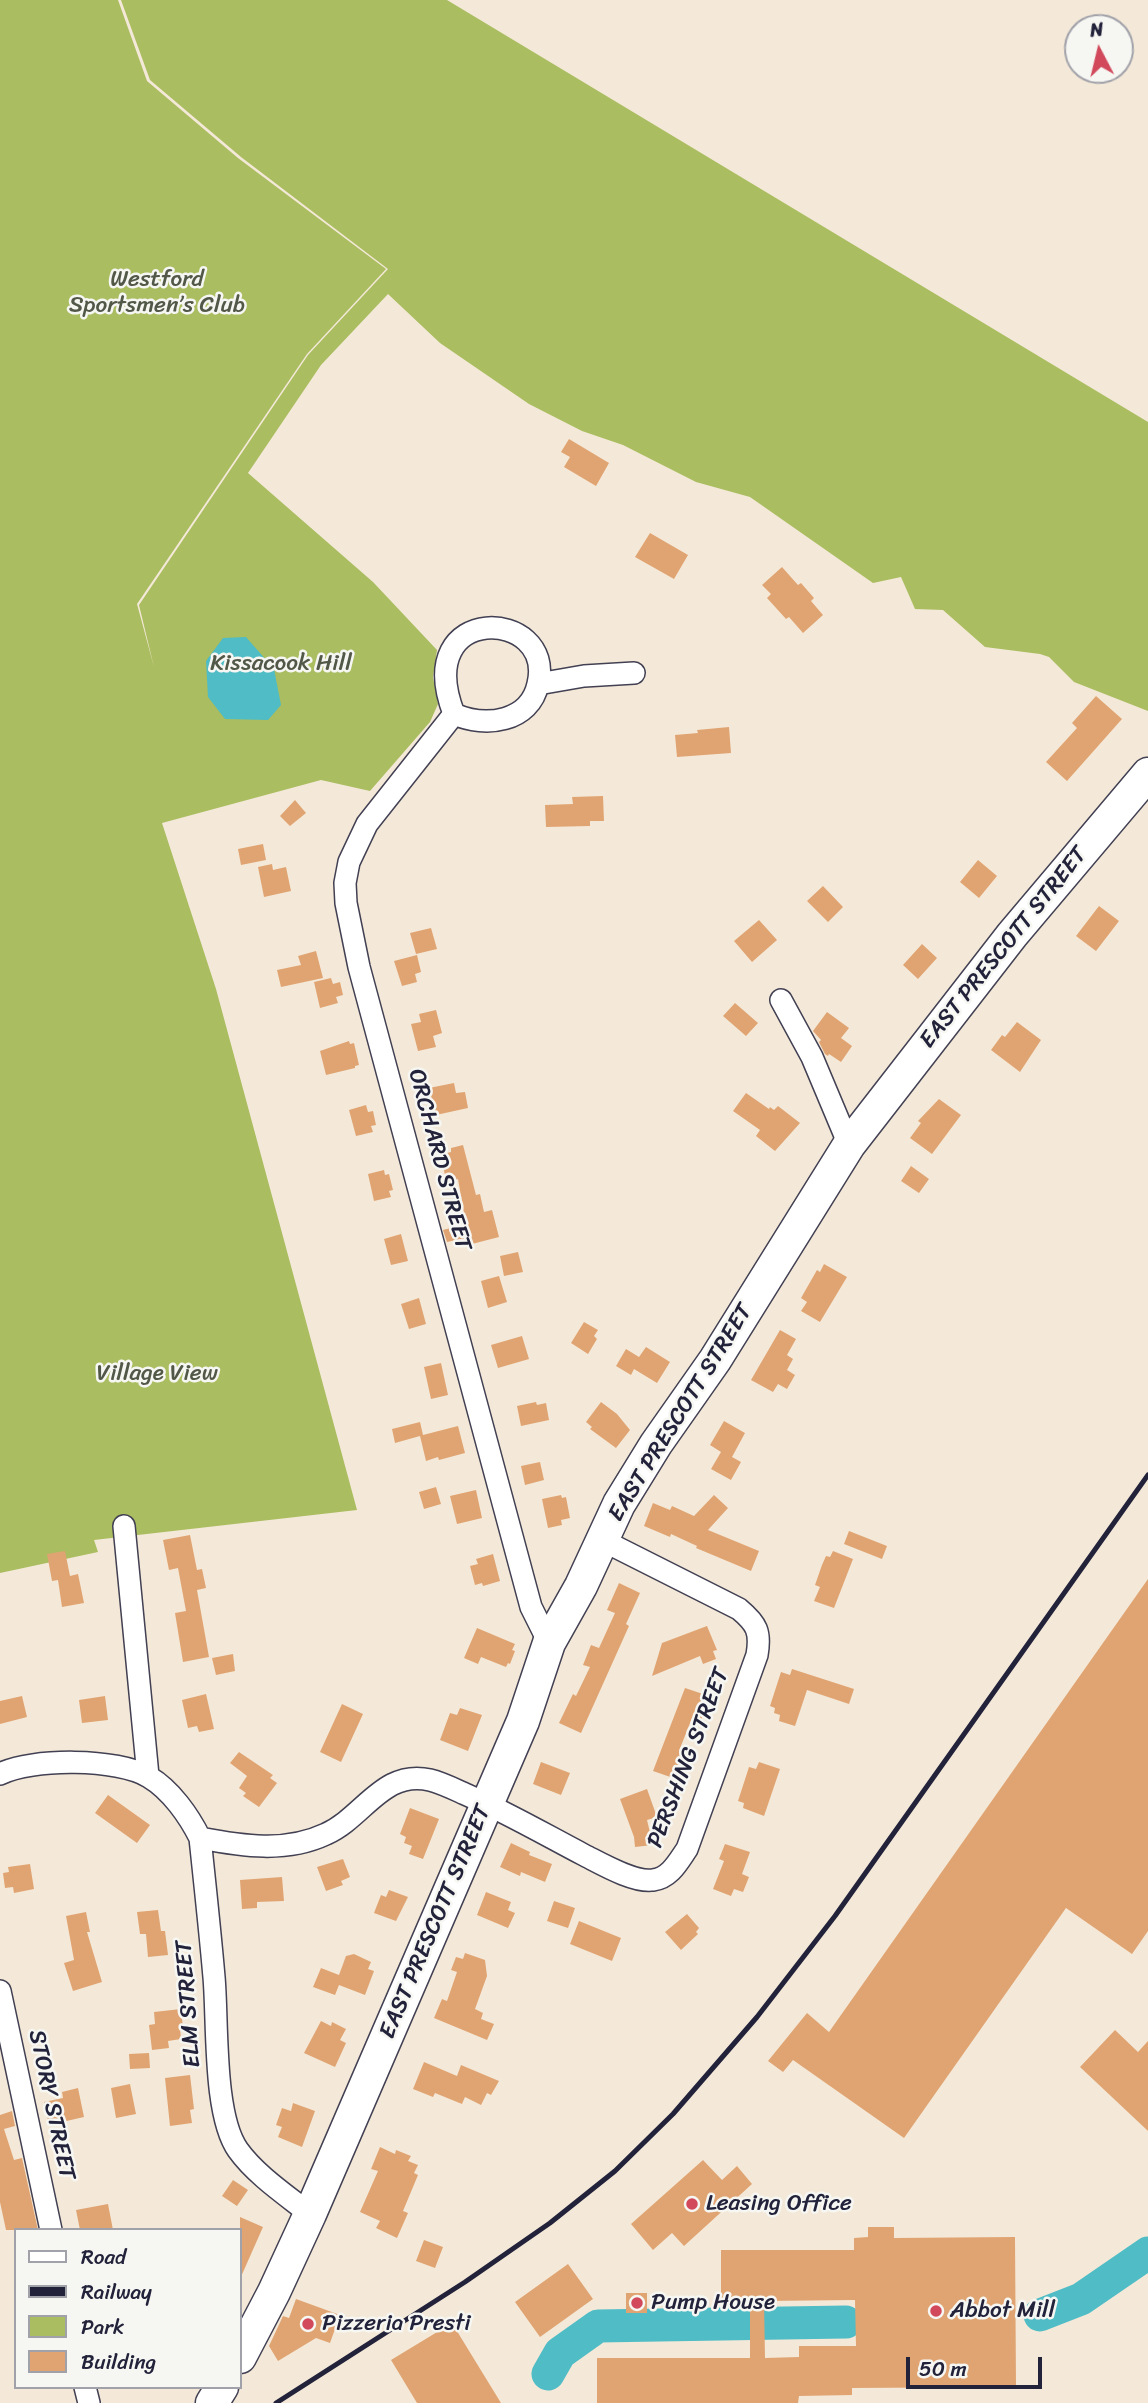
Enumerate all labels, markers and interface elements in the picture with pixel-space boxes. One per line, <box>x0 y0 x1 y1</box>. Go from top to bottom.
text: N <box>1088 12 1105 47</box>
north arrow <box>1064 14 1134 84</box>
park label: Westford Sportsmen’s Club <box>69 266 245 320</box>
park label: Kissacook Hill <box>210 650 352 678</box>
street label: EAST PRESCOTT STREET <box>914 842 1094 1054</box>
street label: ORCHARD STREET <box>401 1066 477 1254</box>
street label: EAST PRESCOTT STREET <box>603 1299 759 1527</box>
park label: Village View <box>96 1360 218 1388</box>
street label: PERSHING STREET <box>642 1664 736 1852</box>
street label: EAST PRESCOTT STREET <box>374 1801 498 2043</box>
street label: ELM STREET <box>171 1939 207 2069</box>
street label: STORY STREET <box>22 2027 80 2183</box>
place label: Leasing Office <box>706 2190 852 2218</box>
marker: Leasing Office <box>684 2196 700 2212</box>
legend <box>14 2228 242 2389</box>
text: Road <box>81 2238 126 2276</box>
text: Railway <box>81 2273 152 2311</box>
place label: Pump House <box>651 2289 775 2317</box>
marker: Pump House <box>629 2295 645 2311</box>
place label: Abbot Mill <box>950 2297 1055 2325</box>
marker: Abbot Mill <box>928 2303 944 2319</box>
text: Park <box>81 2308 124 2346</box>
place label: Pizzeria Presti <box>322 2310 471 2338</box>
marker: Pizzeria Presti <box>300 2316 316 2332</box>
text: Building <box>81 2343 156 2381</box>
scale bar <box>910 2344 1046 2388</box>
text: 50 m <box>919 2350 967 2388</box>

